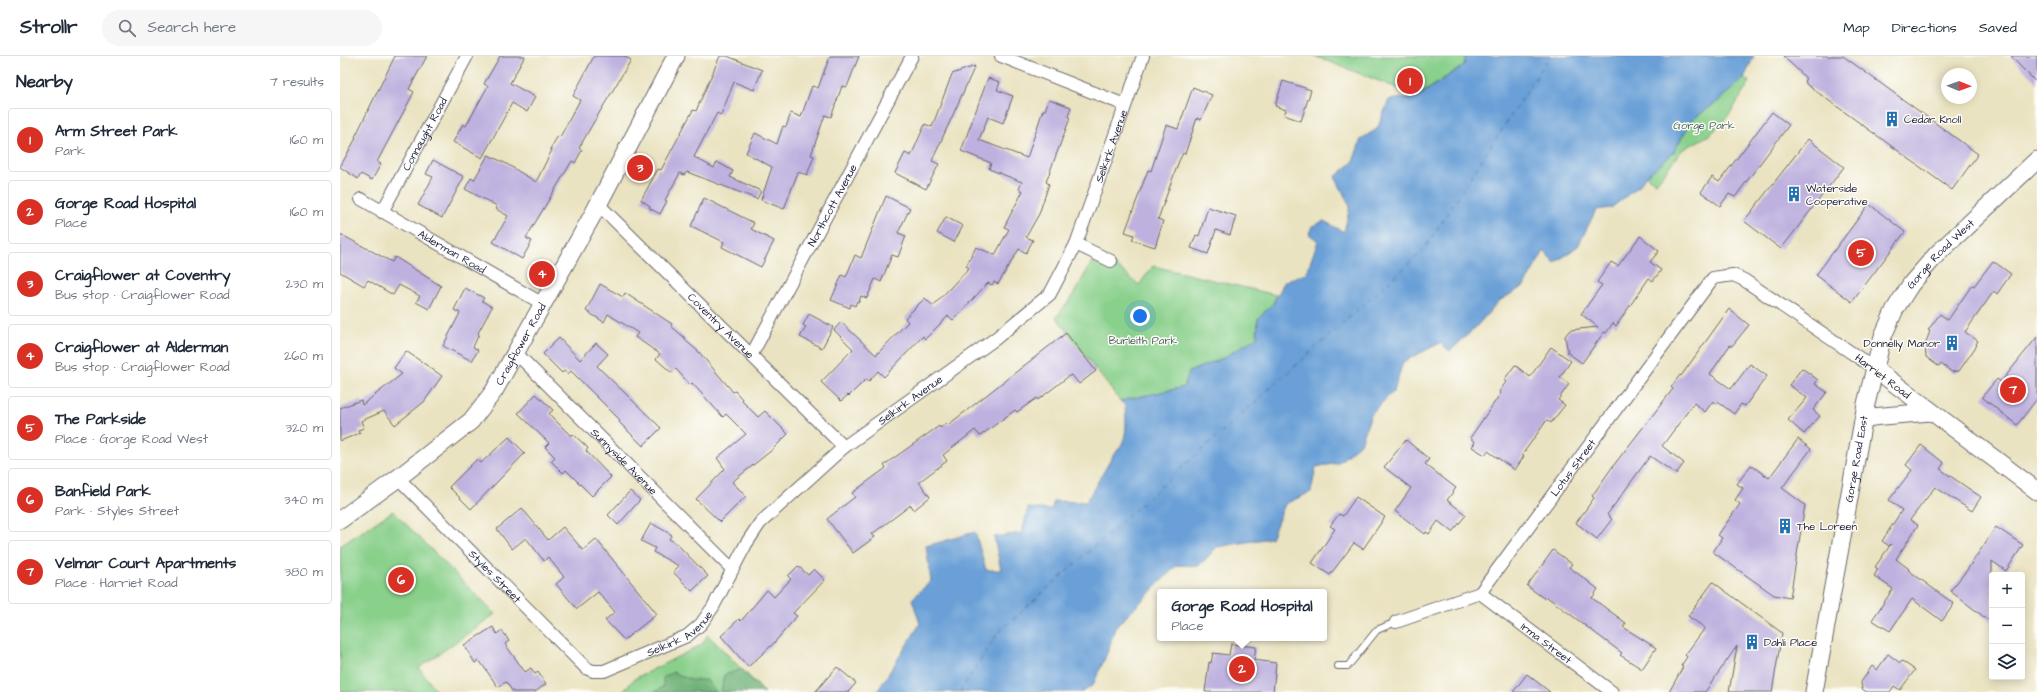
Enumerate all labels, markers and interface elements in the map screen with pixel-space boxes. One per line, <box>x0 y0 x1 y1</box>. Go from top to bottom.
search box <box>102 10 382 46</box>
text: Strollr <box>20 14 78 41</box>
icon: search <box>116 17 138 39</box>
text: Search here <box>148 17 236 38</box>
text: Map <box>1843 18 1870 38</box>
text: Directions <box>1892 18 1957 38</box>
text: Saved <box>1979 18 2017 38</box>
pin: 1 <box>1397 66 1423 96</box>
north arrow <box>1941 68 1977 104</box>
text: Nearby <box>16 70 73 94</box>
text: 7 results <box>270 73 324 91</box>
street label: Connaught Road <box>399 94 451 173</box>
street label: Selkirk Avenue <box>1092 108 1131 185</box>
building icon: Cedar Knoll <box>1883 110 1901 128</box>
place label: Cedar Knoll <box>1904 112 1962 127</box>
park label: Gorge Park <box>1673 118 1735 134</box>
text: Arm Street Park <box>55 121 178 142</box>
text: 1 <box>29 131 31 149</box>
text: 160 m <box>290 131 323 149</box>
text: Park <box>55 142 85 160</box>
pin: 3 <box>627 153 653 183</box>
street label: Northcott Avenue <box>804 162 861 249</box>
place label: Waterside Cooperative <box>1806 181 1868 209</box>
building icon: Waterside Cooperative <box>1785 185 1803 203</box>
text: Gorge Road Hospital <box>55 193 196 214</box>
text: 2 <box>26 203 34 221</box>
text: 160 m <box>290 203 323 221</box>
text: Place <box>55 214 87 232</box>
street label: Gorge Road West <box>1903 215 1978 292</box>
street label: Alderman Road <box>415 226 489 278</box>
pin: 5 <box>1848 238 1874 268</box>
pin: 4 <box>529 259 555 289</box>
text: Craigflower at Coventry <box>55 265 231 286</box>
text: 3 <box>27 275 33 293</box>
text: 230 m <box>285 275 323 293</box>
text: Bus stop · Craigflower Road <box>55 286 230 304</box>
street label: Coventry Avenue <box>684 290 757 362</box>
street label: Craigflower Road <box>492 300 550 388</box>
your location <box>1130 306 1150 326</box>
park label: Burleith Park <box>1109 333 1178 348</box>
building icon: Donnelly Manor <box>1943 334 1961 352</box>
place label: Donnelly Manor <box>1863 336 1940 352</box>
text: Craigflower at Alderman <box>55 337 228 358</box>
text: 4 <box>26 347 34 365</box>
text: 260 m <box>284 347 323 365</box>
street label: Harriet Road <box>1852 351 1914 403</box>
text: Bus stop · Craigflower Road <box>55 358 230 376</box>
street label: Selkirk Avenue <box>875 372 946 428</box>
pin: 7 <box>2000 375 2026 405</box>
text: The Parkside <box>55 409 146 430</box>
street label: Gorge Road East <box>1841 414 1872 503</box>
text: 5 <box>25 419 35 437</box>
text: 320 m <box>285 419 323 437</box>
street label: Sunnyside Avenue <box>587 425 661 498</box>
text: Place · Gorge Road West <box>55 430 208 448</box>
street label: Lotus Street <box>1547 436 1600 499</box>
text: Banfield Park <box>55 481 151 502</box>
text: 6 <box>26 491 34 509</box>
text: 340 m <box>284 491 323 509</box>
text: Park · Styles Street <box>55 502 179 520</box>
building icon: The Loreen <box>1776 517 1794 535</box>
place label: The Loreen <box>1797 519 1857 534</box>
street label: Styles Street <box>465 547 525 607</box>
text: Velmar Court Apartments <box>55 553 236 574</box>
text: 7 <box>26 563 34 581</box>
text: 380 m <box>284 563 323 581</box>
pin: 6 <box>388 565 414 595</box>
map controls <box>1989 572 2025 680</box>
button: + <box>1989 572 2025 608</box>
text: Place · Harriet Road <box>55 574 178 592</box>
popup <box>1157 589 1327 641</box>
text: Gorge Road Hospital <box>1171 596 1313 617</box>
street label: Selkirk Avenue <box>645 608 716 660</box>
button: − <box>1989 608 2025 644</box>
text: Place <box>1171 617 1204 635</box>
street label: Irma Street <box>1517 619 1575 668</box>
building icon: Dahli Place <box>1743 633 1761 651</box>
place label: Dahli Place <box>1764 635 1817 650</box>
button: layers <box>1989 644 2025 680</box>
pin: 2 <box>1229 654 1255 684</box>

